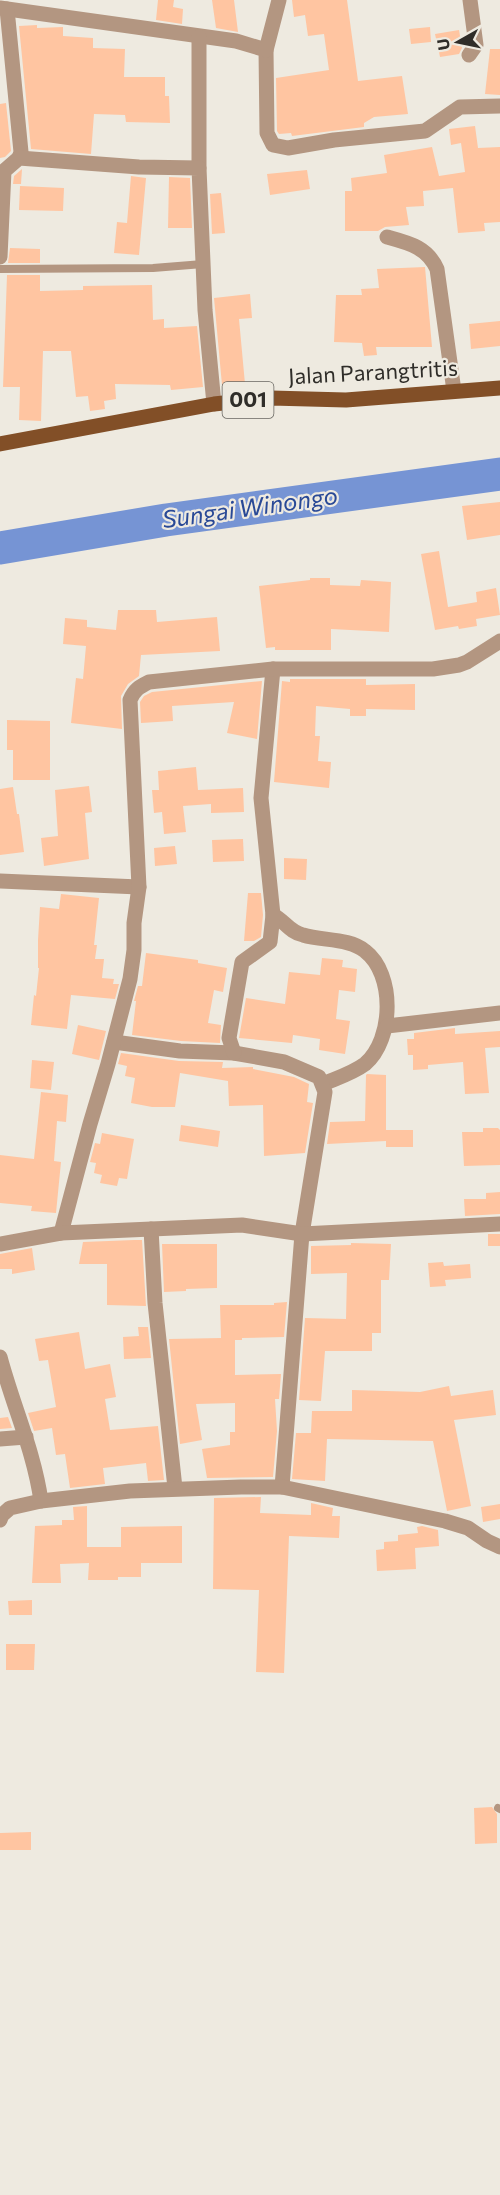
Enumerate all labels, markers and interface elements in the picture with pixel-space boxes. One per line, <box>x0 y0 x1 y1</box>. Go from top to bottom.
north arrow <box>428 12 488 72</box>
text: U <box>432 37 453 52</box>
street label: Jalan Parangtritis <box>287 354 459 389</box>
road number: 001 <box>222 382 274 418</box>
water label: Sungai Winongo <box>160 480 339 533</box>

